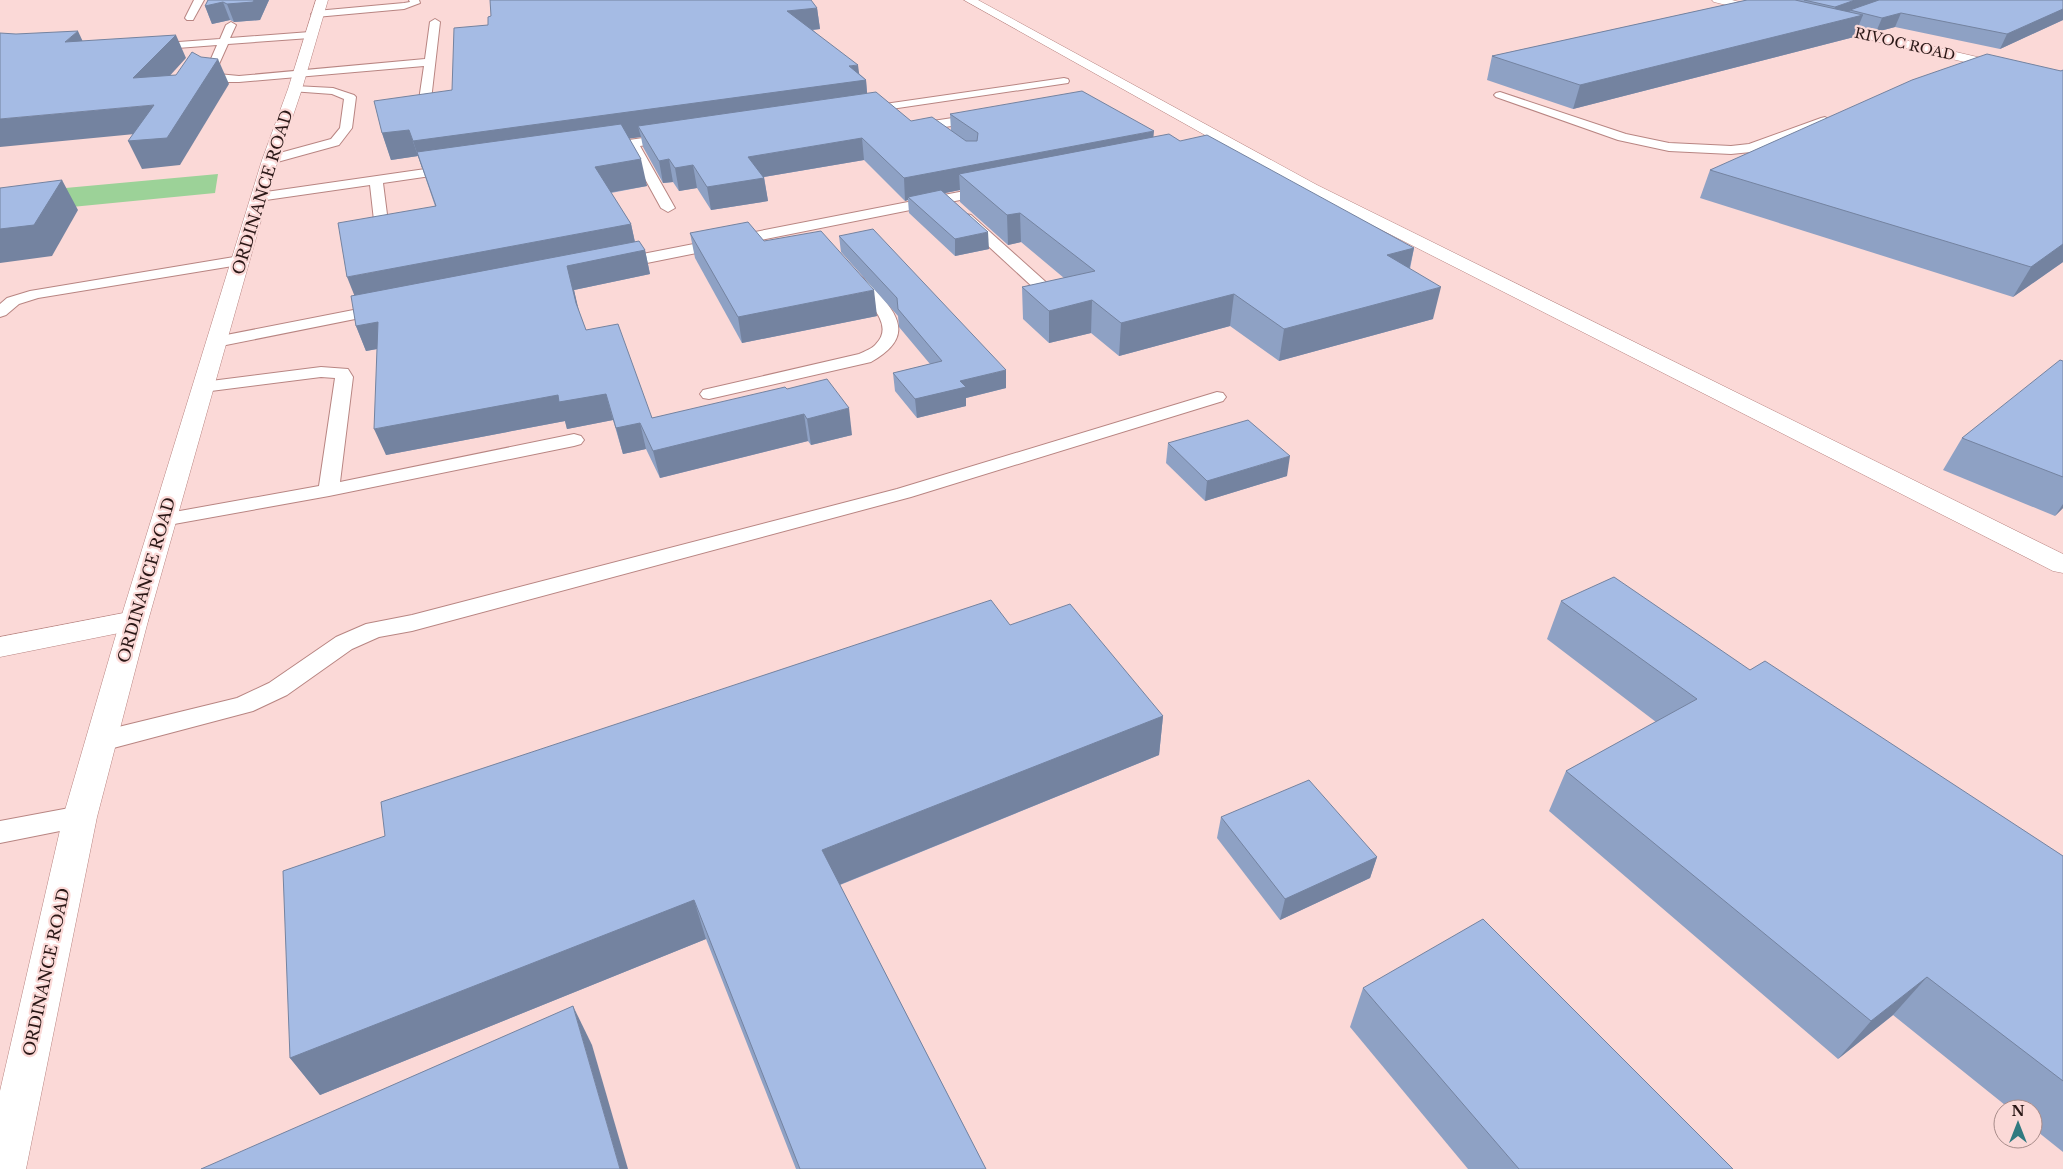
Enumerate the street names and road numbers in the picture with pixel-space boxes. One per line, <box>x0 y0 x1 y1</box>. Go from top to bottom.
street label: RIVOC ROAD <box>1853 24 1957 64</box>
street label: ORDINANCE ROAD <box>227 107 297 277</box>
street label: ORDINANCE ROAD <box>113 495 179 665</box>
street label: ORDINANCE ROAD <box>18 886 74 1058</box>

